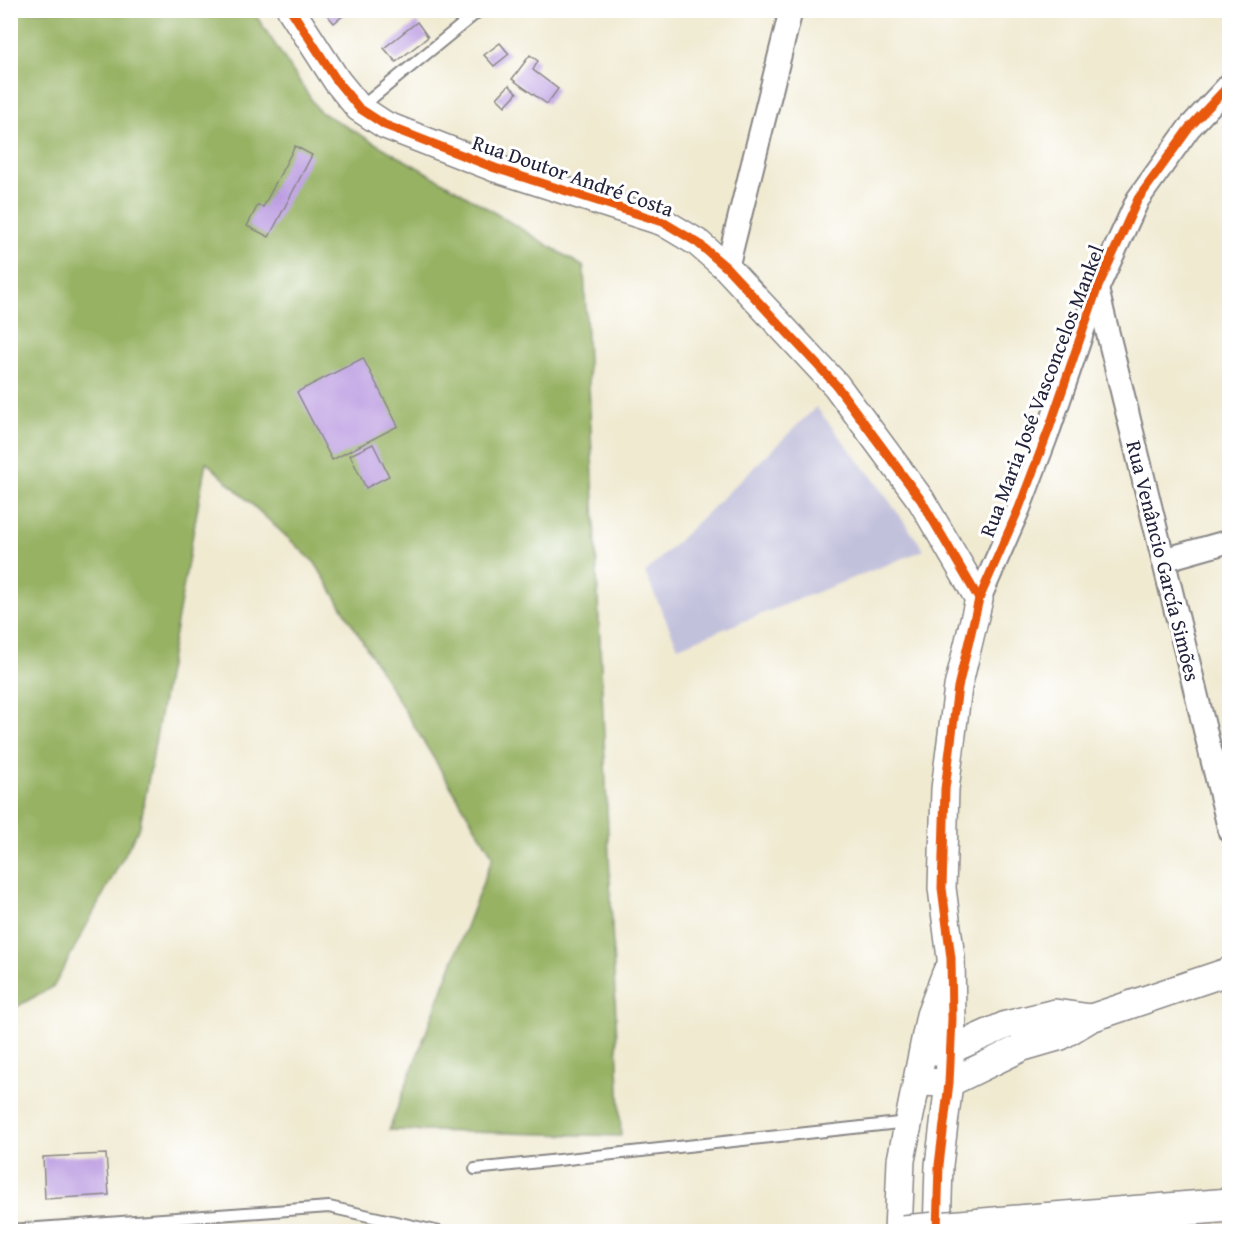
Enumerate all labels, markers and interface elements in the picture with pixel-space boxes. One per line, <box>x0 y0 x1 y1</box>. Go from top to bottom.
street label: Rua Doutor André Costa <box>468 127 678 225</box>
street label: Rua Maria José Vasconcelos Mankel <box>971 240 1112 541</box>
street label: Rua Venâncio García Simões <box>1119 437 1208 684</box>

